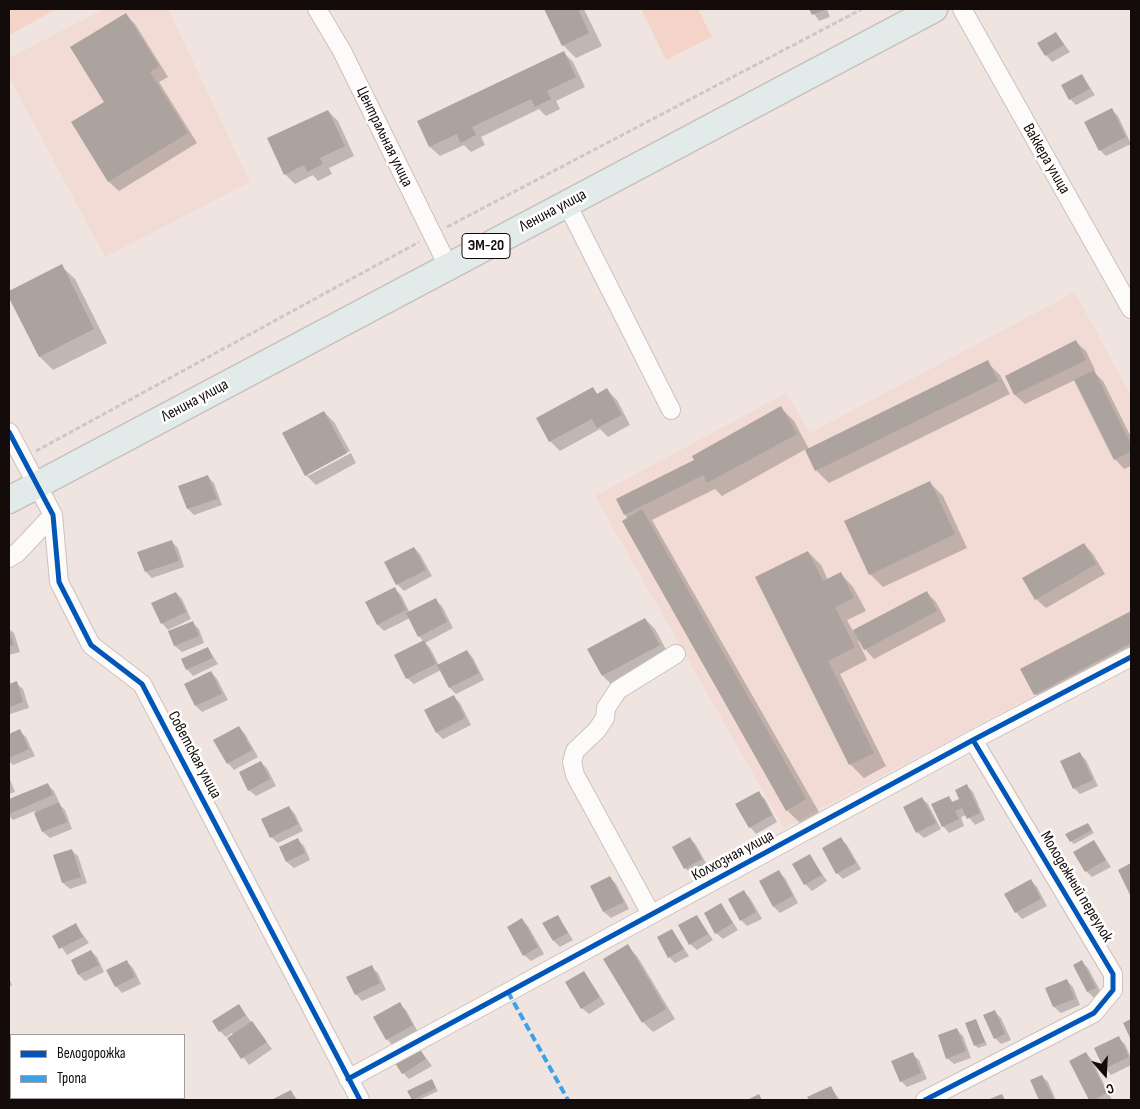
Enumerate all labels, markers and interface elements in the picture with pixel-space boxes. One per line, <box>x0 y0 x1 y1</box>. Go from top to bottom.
street label: Центральная улица <box>352 84 416 190</box>
street label: Ваккера улица <box>1018 120 1074 198</box>
street label: Ленина улица <box>516 185 590 237</box>
road number: ЭМ-20 <box>462 234 510 258</box>
street label: Ленина улица <box>158 375 232 427</box>
street label: Советская улица <box>163 708 225 802</box>
street label: Колхозная улица <box>689 826 777 886</box>
street label: Молодежный переулок <box>1035 828 1117 946</box>
legend <box>10 1034 185 1099</box>
text: Велодорожка <box>57 1044 126 1063</box>
north arrow <box>1080 1049 1130 1099</box>
text: Тропа <box>57 1069 87 1088</box>
text: С <box>1104 1079 1116 1098</box>

